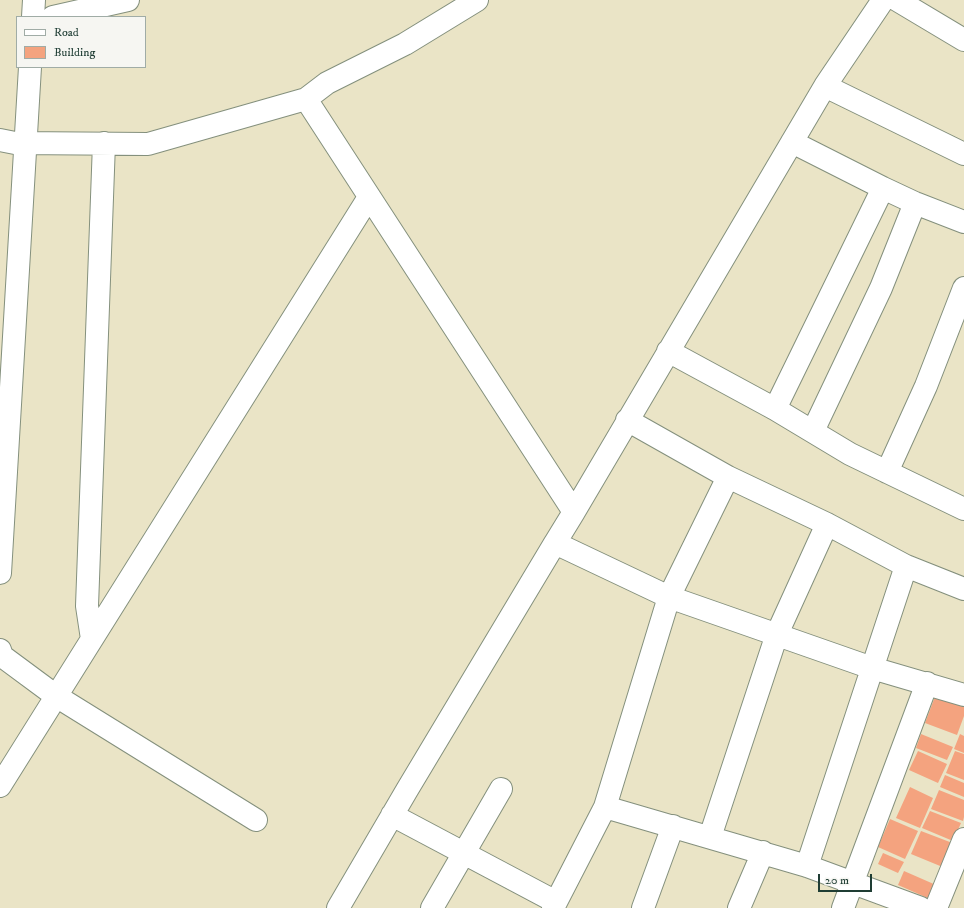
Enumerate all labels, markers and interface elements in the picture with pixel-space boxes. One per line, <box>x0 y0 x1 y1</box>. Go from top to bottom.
legend <box>16 16 146 68</box>
text: Road <box>54 25 79 40</box>
text: Building <box>54 45 95 60</box>
scale bar <box>820 866 874 892</box>
text: 20 m <box>825 873 849 888</box>

